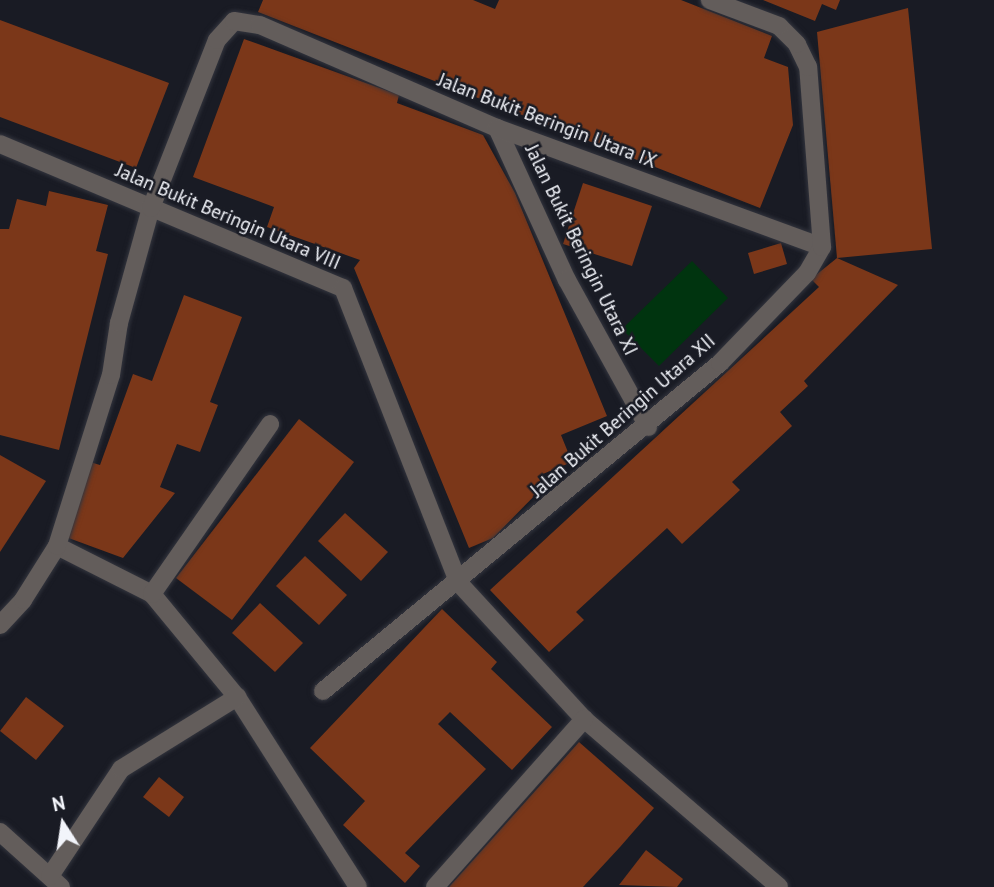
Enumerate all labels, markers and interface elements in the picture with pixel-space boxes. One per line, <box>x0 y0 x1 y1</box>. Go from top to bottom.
street label: Jalan Bukit Beringin Utara IX <box>434 69 660 173</box>
street label: Jalan Bukit Beringin Utara XI <box>520 141 642 359</box>
street label: Jalan Bukit Beringin Utara VIII <box>112 159 344 275</box>
street label: Jalan Bukit Beringin Utara XII <box>526 329 720 503</box>
north arrow <box>28 789 98 859</box>
text: N <box>50 790 67 816</box>

